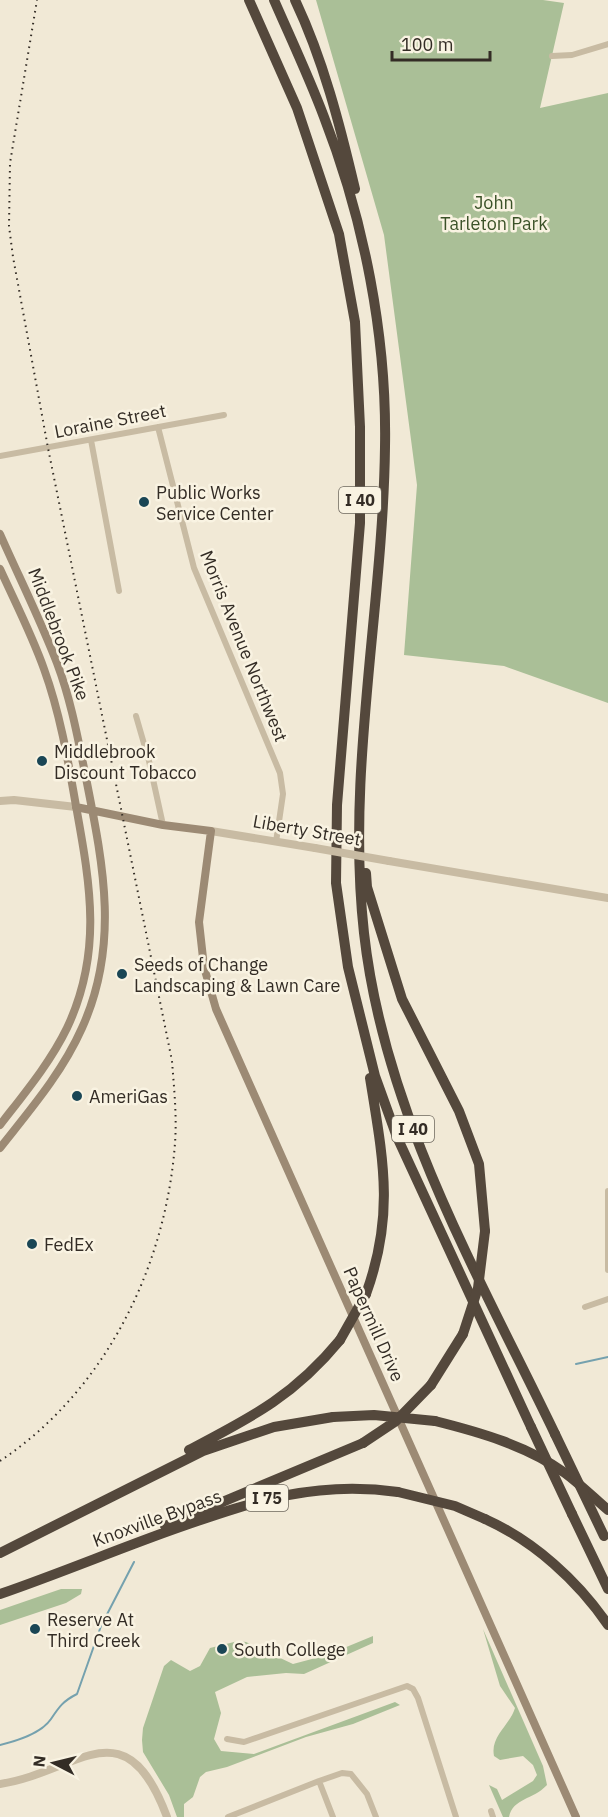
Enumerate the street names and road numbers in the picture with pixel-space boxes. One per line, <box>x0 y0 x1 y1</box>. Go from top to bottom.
street label: Loraine Street <box>52 399 168 443</box>
road number: I 40 <box>339 487 381 513</box>
street label: Morris Avenue Northwest <box>195 547 293 745</box>
street label: Middlebrook Pike <box>23 564 95 704</box>
street label: Liberty Street <box>251 809 363 851</box>
road number: I 40 <box>392 1116 434 1142</box>
street label: Papermill Drive <box>338 1263 410 1385</box>
street label: Knoxville Bypass <box>89 1484 225 1552</box>
road number: I 75 <box>246 1485 288 1511</box>

